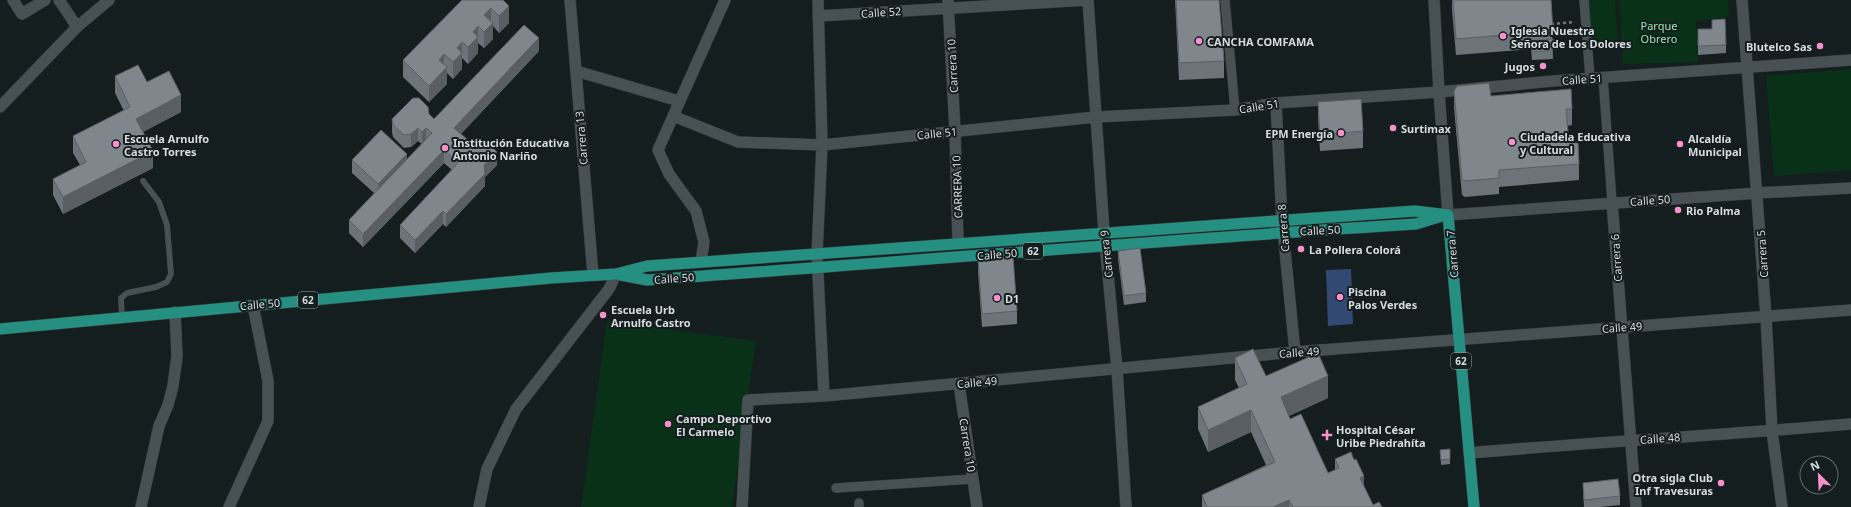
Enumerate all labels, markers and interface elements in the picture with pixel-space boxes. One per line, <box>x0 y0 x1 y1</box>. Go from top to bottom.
street label: Calle 52 <box>860 3 902 21</box>
park label: Parque Obrero <box>1641 18 1678 46</box>
place label: Iglesia Nuestra Señora de Los Dolores <box>1511 23 1632 51</box>
marker: Iglesia Nuestra Señora de Los Dolores <box>1498 31 1508 41</box>
place label: CANCHA COMFAMA <box>1207 34 1314 49</box>
marker: CANCHA COMFAMA <box>1194 36 1204 46</box>
street label: Carrera 10 <box>943 39 961 93</box>
place label: Blutelco Sas <box>1746 39 1812 54</box>
marker: Blutelco Sas <box>1815 41 1825 51</box>
place label: Jugos <box>1504 59 1535 74</box>
marker: Jugos <box>1538 61 1548 71</box>
street label: Calle 51 <box>1561 70 1603 88</box>
street label: Calle 51 <box>1238 95 1280 117</box>
street label: Carrera 13 <box>571 110 591 166</box>
place label: Surtimax <box>1401 121 1452 136</box>
street label: Calle 51 <box>916 123 958 143</box>
marker: Surtimax <box>1388 123 1398 133</box>
place label: EPM Energía <box>1265 126 1333 141</box>
marker: EPM Energía <box>1336 128 1346 138</box>
place label: Ciudadela Educativa y Cultural <box>1520 129 1631 157</box>
place label: Escuela Arnulfo Castro Torres <box>124 131 209 159</box>
place label: Alcaldía Municipal <box>1688 131 1742 159</box>
place label: Institución Educativa Antonio Nariño <box>453 135 569 163</box>
marker: Ciudadela Educativa y Cultural <box>1507 137 1517 147</box>
marker: Escuela Arnulfo Castro Torres <box>111 139 121 149</box>
marker: Alcaldía Municipal <box>1675 139 1685 149</box>
marker: Institución Educativa Antonio Nariño <box>440 143 450 153</box>
street label: CARRERA 10 <box>948 155 966 219</box>
street label: Calle 50 <box>1629 191 1671 209</box>
place label: Rio Palma <box>1686 203 1740 218</box>
street label: Carrera 8 <box>1273 204 1293 252</box>
marker: Rio Palma <box>1673 205 1683 215</box>
street label: Calle 50 <box>1299 221 1341 239</box>
street label: Carrera 9 <box>1096 229 1116 279</box>
street label: Carrera 7 <box>1442 230 1462 278</box>
street label: Carrera 5 <box>1753 230 1771 278</box>
street label: Carrera 6 <box>1607 234 1625 282</box>
place label: La Pollera Colorá <box>1309 242 1401 257</box>
road number: 62 <box>1023 243 1043 259</box>
marker: La Pollera Colorá <box>1296 244 1306 254</box>
street label: Calle 50 <box>976 245 1018 263</box>
street label: Calle 50 <box>653 269 695 287</box>
place label: Piscina Palos Verdes <box>1348 284 1418 312</box>
place label: D1 <box>1005 291 1019 306</box>
road number: 62 <box>298 292 318 308</box>
marker: Piscina Palos Verdes <box>1335 292 1345 302</box>
marker: D1 <box>992 293 1002 303</box>
street label: Calle 50 <box>239 295 281 313</box>
place label: Escuela Urb Arnulfo Castro <box>611 302 691 330</box>
marker: Escuela Urb Arnulfo Castro <box>598 310 608 320</box>
street label: Calle 49 <box>1601 318 1643 336</box>
street label: Calle 49 <box>1278 343 1320 361</box>
road number: 62 <box>1451 353 1471 369</box>
street label: Calle 49 <box>956 373 998 391</box>
place label: Campo Deportivo El Carmelo <box>676 411 772 439</box>
street label: Carrera 10 <box>956 417 980 473</box>
marker: Campo Deportivo El Carmelo <box>663 419 673 429</box>
place label: Hospital César Uribe Piedrahíta <box>1336 422 1426 450</box>
marker: Hospital César Uribe Piedrahíta <box>1321 429 1333 441</box>
street label: Calle 48 <box>1639 429 1681 447</box>
north arrow <box>1799 455 1839 495</box>
text: N <box>1808 457 1822 474</box>
place label: Otra sigla Club Inf Travesuras <box>1632 470 1713 498</box>
marker: Otra sigla Club Inf Travesuras <box>1716 478 1726 488</box>

